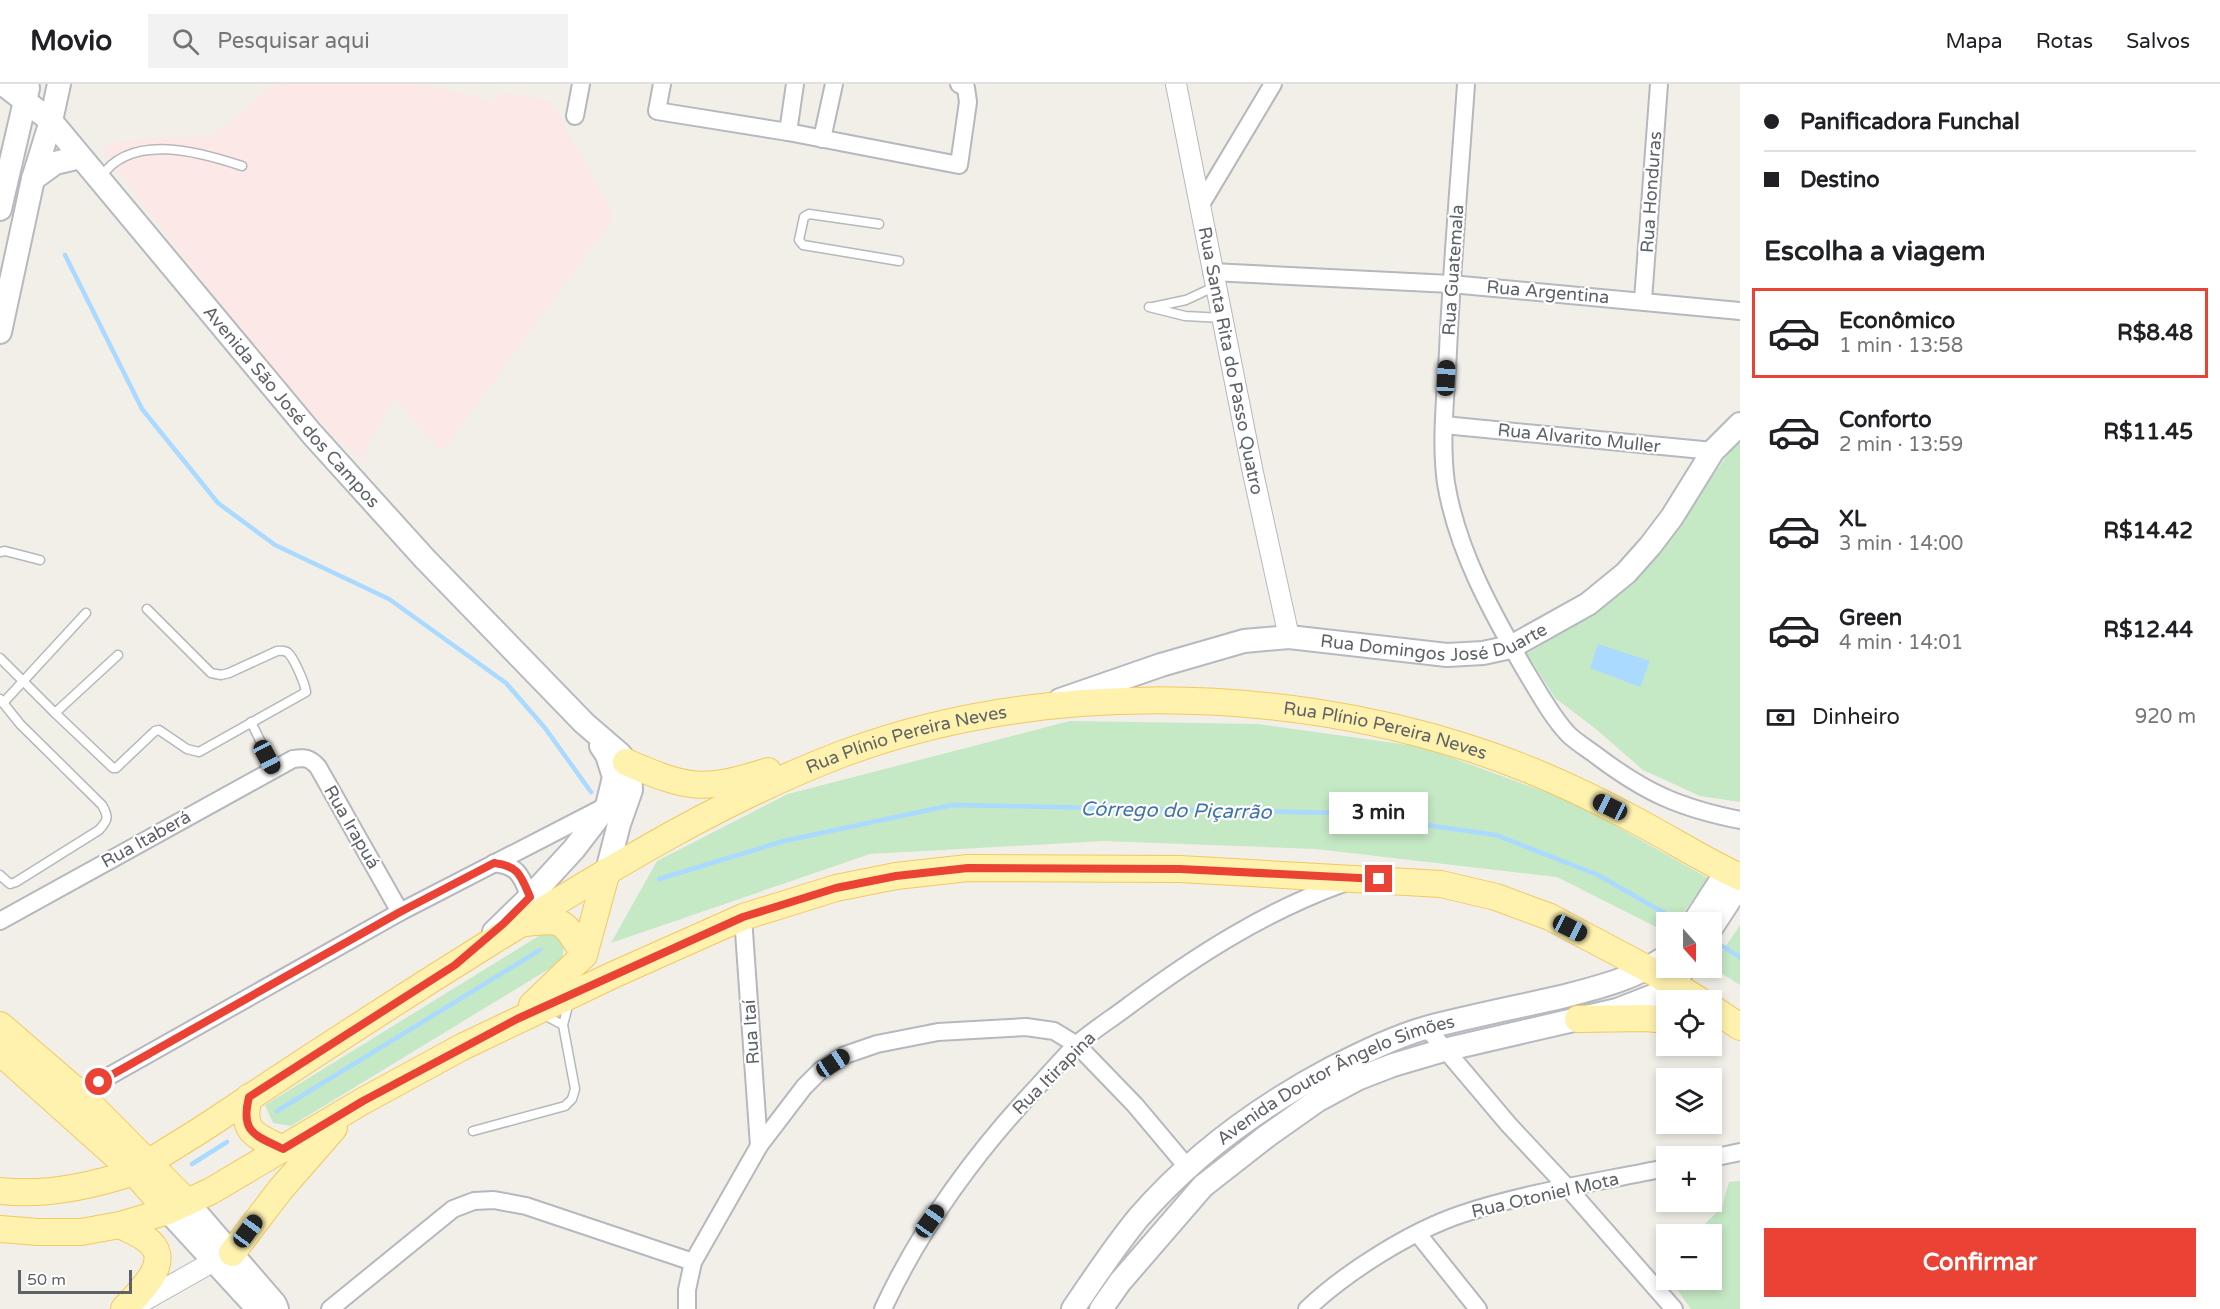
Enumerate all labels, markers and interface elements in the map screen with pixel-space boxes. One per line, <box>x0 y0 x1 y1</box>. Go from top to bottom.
search box <box>148 14 568 68</box>
text: Movio <box>30 24 112 58</box>
icon: search <box>169 25 202 58</box>
text: Pesquisar aqui <box>217 28 370 54</box>
text: Mapa <box>1945 29 2003 54</box>
text: Rotas <box>2036 29 2093 54</box>
text: Salvos <box>2126 29 2190 54</box>
text: Panificadora Funchal <box>1800 109 2020 135</box>
street label: Rua Honduras <box>1636 130 1666 254</box>
text: Destino <box>1800 167 1880 193</box>
street label: Rua Guatemala <box>1437 204 1469 336</box>
street label: Rua Santa Rita do Passo Quatro <box>1193 225 1268 497</box>
text: Escolha a viagem <box>1764 235 1986 268</box>
street label: Rua Argentina <box>1486 276 1610 308</box>
street label: Avenida São José dos Campos <box>199 301 384 512</box>
icon: car <box>1767 306 1821 360</box>
text: Econômico <box>1839 308 1955 334</box>
text: R$8.48 <box>2117 320 2193 346</box>
text: 1 min · 13:58 <box>1839 334 1963 358</box>
car <box>1436 360 1456 396</box>
icon: car <box>1767 405 1821 459</box>
text: Conforto <box>1839 407 1932 433</box>
street label: Rua Alvarito Muller <box>1496 418 1662 458</box>
text: R$11.45 <box>2103 419 2193 445</box>
text: 2 min · 13:59 <box>1839 433 1963 457</box>
icon: car <box>1767 504 1821 558</box>
text: XL <box>1839 506 1866 532</box>
text: R$14.42 <box>2103 518 2193 544</box>
text: 3 min · 14:00 <box>1839 532 1963 556</box>
icon: car <box>1767 603 1821 657</box>
text: Green <box>1839 605 1902 631</box>
text: R$12.44 <box>2103 617 2193 643</box>
street label: Rua Domingos José Duarte <box>1319 618 1551 666</box>
text: 4 min · 14:01 <box>1839 631 1963 655</box>
street label: Rua Plínio Pereira Neves <box>1282 697 1490 764</box>
street label: Rua Plínio Pereira Neves <box>803 701 1008 778</box>
icon: cash <box>1764 701 1797 734</box>
text: Dinheiro <box>1812 704 1900 730</box>
text: 920 m <box>2135 705 2196 729</box>
car <box>251 737 283 777</box>
street label: Rua Irapuá <box>319 781 385 873</box>
car <box>1590 791 1630 823</box>
callout: 3 min <box>1330 792 1428 834</box>
water label: Córrego do Piçarrão <box>1080 797 1272 825</box>
text: 3 min <box>1352 801 1405 825</box>
street label: Rua Itaberá <box>97 805 195 873</box>
route end <box>1365 865 1392 892</box>
car <box>1550 912 1590 944</box>
north arrow <box>1656 912 1722 978</box>
map controls <box>1656 912 1722 1290</box>
button: locate <box>1656 990 1722 1056</box>
street label: Rua Itaí <box>738 998 764 1065</box>
street label: Avenida Doutor Ângelo Simões <box>1212 1010 1457 1150</box>
street label: Rua Itirapina <box>1008 1027 1100 1119</box>
car <box>813 1046 853 1080</box>
route start <box>85 1068 112 1095</box>
button: layers <box>1656 1068 1722 1134</box>
button: + <box>1656 1146 1722 1212</box>
street label: Rua Otoniel Mota <box>1469 1167 1621 1223</box>
car <box>912 1201 948 1241</box>
car <box>230 1211 266 1251</box>
button: − <box>1656 1224 1722 1290</box>
button: Confirmar <box>1764 1228 2196 1297</box>
scale bar <box>18 1267 132 1294</box>
text: 50 m <box>27 1270 66 1290</box>

